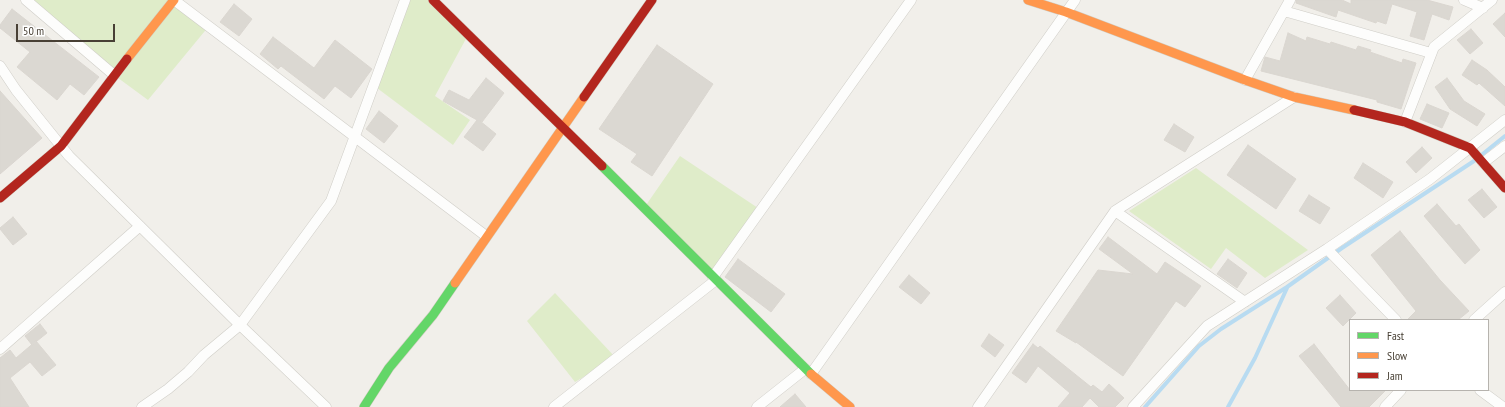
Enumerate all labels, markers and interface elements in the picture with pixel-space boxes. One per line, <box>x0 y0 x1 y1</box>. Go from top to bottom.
scale bar <box>18 16 117 42</box>
text: 50 m <box>23 23 44 38</box>
legend <box>1349 319 1489 391</box>
text: Fast <box>1387 328 1404 343</box>
text: Slow <box>1387 348 1407 363</box>
text: Jam <box>1387 368 1403 383</box>

